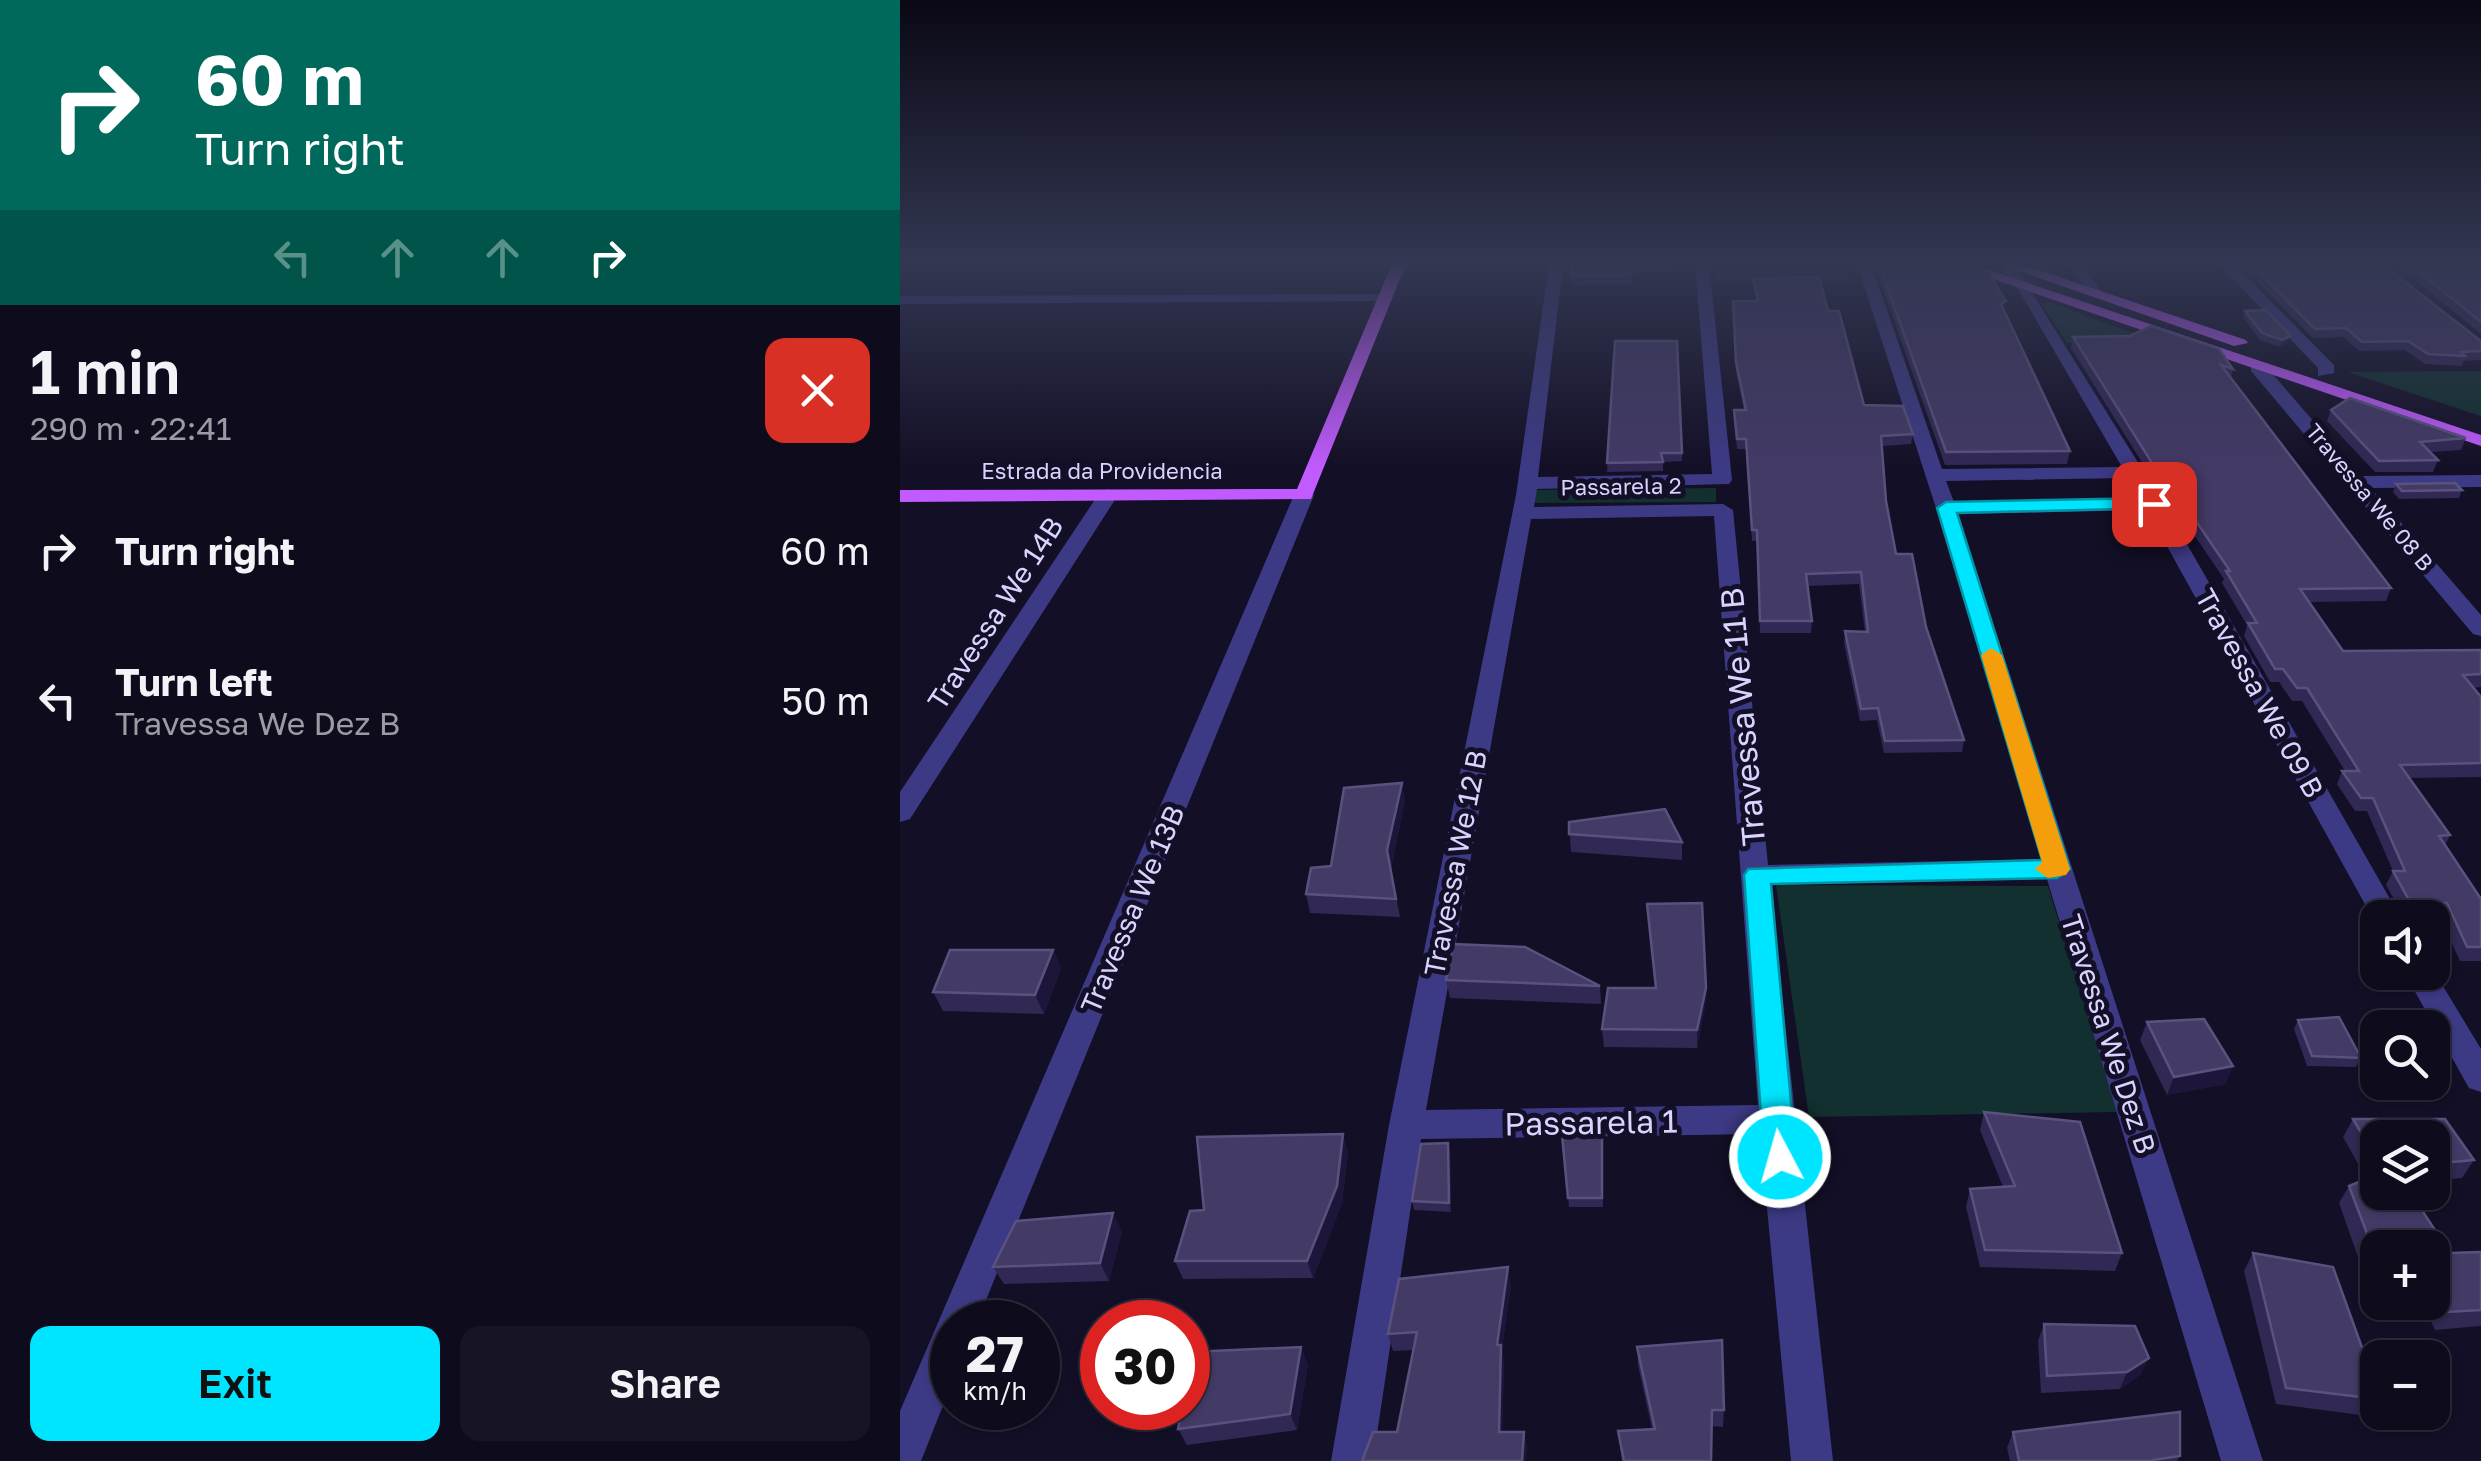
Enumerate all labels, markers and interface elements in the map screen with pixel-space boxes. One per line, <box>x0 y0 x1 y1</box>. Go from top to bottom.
text: 60 m <box>195 36 364 120</box>
icon: right <box>30 40 160 170</box>
text: Turn right <box>195 121 405 175</box>
icon: left <box>265 230 320 285</box>
icon: ahead <box>370 230 425 285</box>
icon: ahead <box>475 230 530 285</box>
icon: right <box>580 230 635 285</box>
text: 1 min <box>30 335 180 407</box>
button: close <box>765 338 870 443</box>
text: 290 m · 22:41 <box>30 409 231 447</box>
street label: Travessa We 08 B <box>2301 418 2439 576</box>
street label: Estrada da Providencia <box>981 457 1223 484</box>
pin <box>2112 462 2197 547</box>
street label: Passarela 2 <box>1560 471 1682 501</box>
icon: arrive <box>2127 477 2182 532</box>
street label: Travessa We 14B <box>920 510 1070 716</box>
icon: right <box>30 523 85 578</box>
text: Turn right <box>115 528 295 573</box>
text: 60 m <box>780 528 870 573</box>
street label: Travessa We 09 B <box>2189 583 2331 803</box>
street label: Travessa We 11 B <box>1712 586 1772 848</box>
text: Turn left <box>115 659 273 704</box>
icon: left <box>30 673 85 728</box>
text: 50 m <box>781 678 870 723</box>
text: Travessa We Dez B <box>115 704 400 742</box>
street label: Travessa We 12 B <box>1417 747 1493 979</box>
street label: Travessa We 13B <box>1073 800 1191 1018</box>
map controls <box>2360 900 2450 1430</box>
button: sound <box>2360 900 2450 990</box>
street label: Travessa We Dez B <box>2055 910 2163 1158</box>
button: search <box>2360 1010 2450 1100</box>
street label: Passarela 1 <box>1504 1101 1678 1143</box>
position arrow <box>1728 1105 1832 1209</box>
button: layers <box>2360 1120 2450 1210</box>
button: + <box>2360 1230 2450 1320</box>
speed limit sign: 30 <box>1080 1300 1210 1430</box>
text: 27 <box>966 1323 1024 1383</box>
button: Exit <box>30 1326 440 1441</box>
button: Share <box>460 1326 870 1441</box>
button: − <box>2360 1340 2450 1430</box>
text: km/h <box>963 1375 1027 1406</box>

